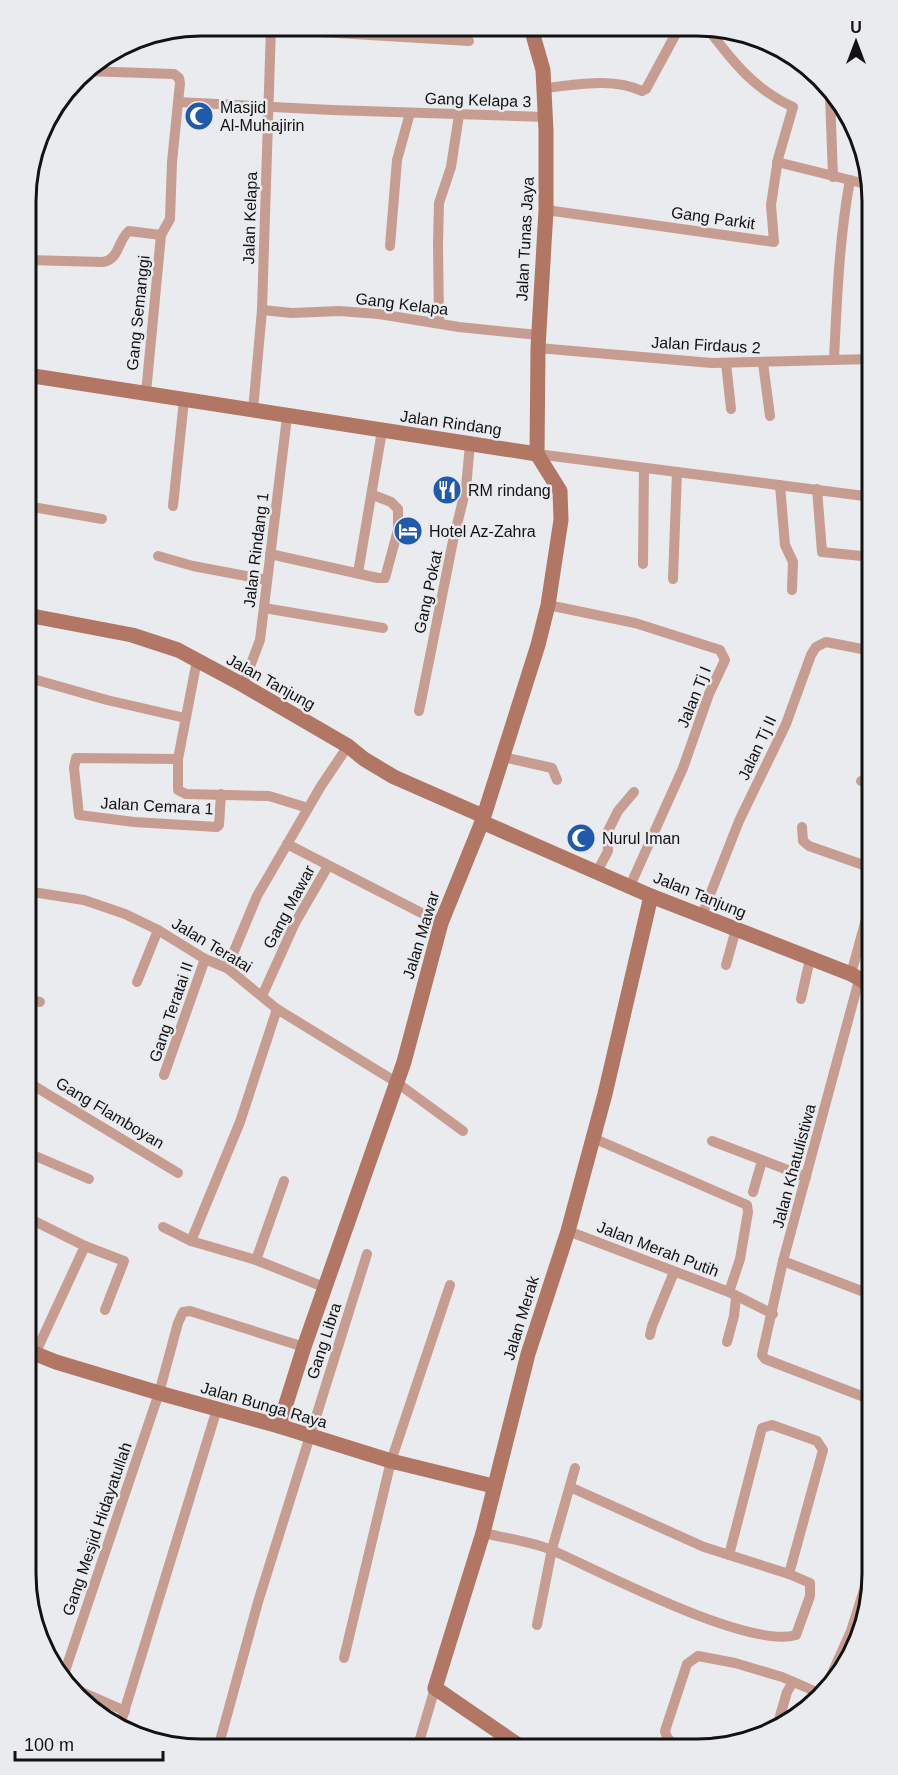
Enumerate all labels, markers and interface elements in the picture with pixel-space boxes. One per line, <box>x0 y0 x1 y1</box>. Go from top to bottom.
north arrow <box>826 12 886 72</box>
text: U <box>850 19 862 36</box>
street label: Gang Kelapa 3 <box>424 90 532 110</box>
place label: Masjid Al-Muhajirin <box>220 99 304 134</box>
mosque icon: Masjid Al-Muhajirin <box>183 100 215 132</box>
street label: Jalan Kelapa <box>240 171 260 265</box>
street label: Jalan Tunas Jaya <box>513 176 537 302</box>
street label: Gang Parkit <box>670 204 757 232</box>
street label: Gang Semanggi <box>124 255 152 371</box>
street label: Gang Kelapa <box>355 290 449 318</box>
street label: Jalan Firdaus 2 <box>651 334 761 356</box>
street label: Jalan Rindang <box>399 407 503 439</box>
restaurant icon: RM rindang <box>431 474 463 506</box>
place label: RM rindang <box>468 482 551 499</box>
street label: Jalan Rindang 1 <box>241 491 271 608</box>
hotel icon: Hotel Az-Zahra <box>392 515 424 547</box>
place label: Hotel Az-Zahra <box>429 523 536 540</box>
street label: Gang Pokat <box>411 548 445 635</box>
street label: Jalan Tanjung <box>224 651 318 713</box>
street label: Jalan Tj I <box>674 664 714 730</box>
street label: Jalan Tj II <box>735 713 779 783</box>
street label: Jalan Cemara 1 <box>100 795 214 817</box>
mosque icon: Nurul Iman <box>565 822 597 854</box>
place label: Nurul Iman <box>602 830 680 847</box>
street label: Gang Mawar <box>260 862 318 951</box>
street label: Jalan Tanjung <box>651 869 749 921</box>
street label: Jalan Mawar <box>400 889 443 981</box>
street label: Jalan Teratai <box>169 914 255 976</box>
street label: Gang Teratai II <box>146 960 196 1064</box>
street label: Gang Flamboyan <box>53 1074 167 1152</box>
street label: Jalan Khatulistiwa <box>769 1102 819 1230</box>
street label: Jalan Merah Putih <box>595 1218 721 1280</box>
street label: Jalan Merak <box>500 1273 542 1362</box>
street label: Gang Libra <box>304 1301 344 1381</box>
street label: Jalan Bunga Raya <box>199 1379 329 1431</box>
street label: Gang Mesjid Hidayatullah <box>59 1440 135 1618</box>
scale bar <box>15 1724 164 1762</box>
text: 100 m <box>24 1735 74 1755</box>

